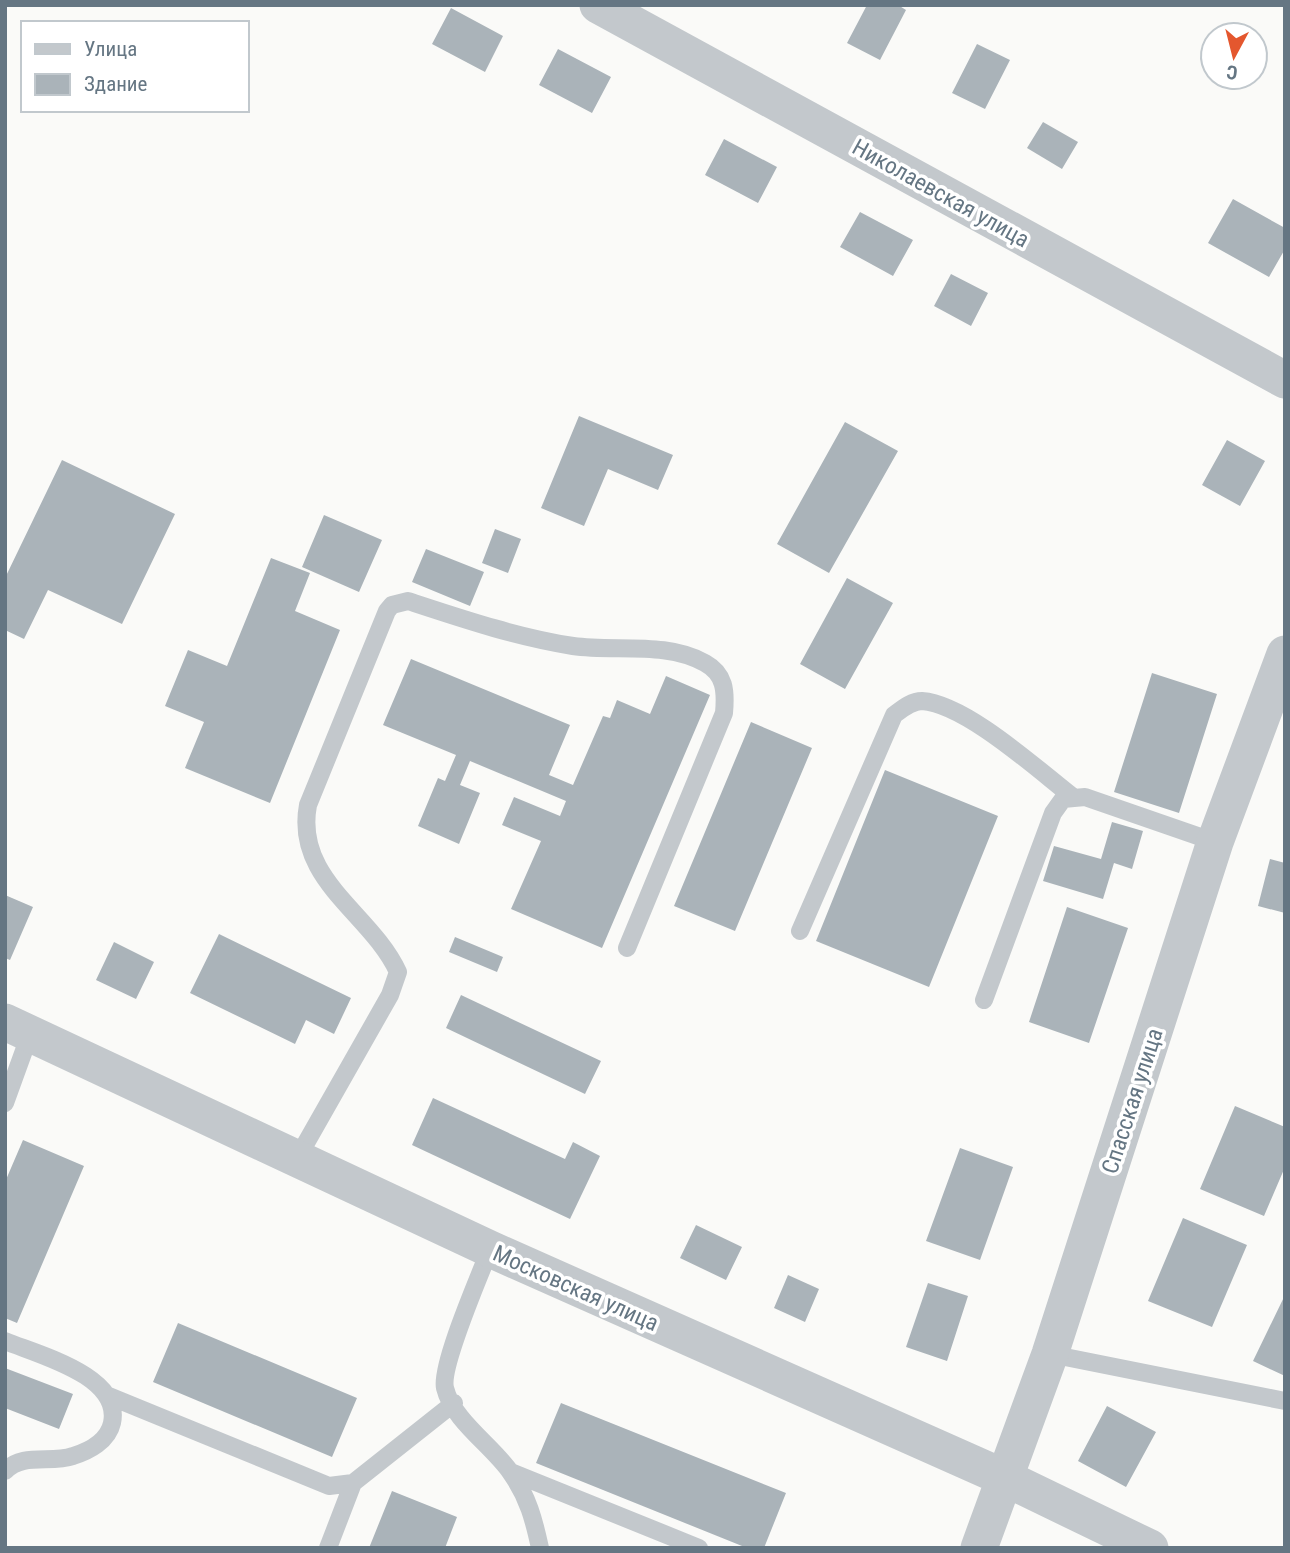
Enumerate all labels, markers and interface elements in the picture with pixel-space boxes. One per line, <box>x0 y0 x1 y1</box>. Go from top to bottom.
legend <box>21 21 248 112</box>
north arrow <box>1199 21 1269 91</box>
text: Улица <box>84 37 137 61</box>
text: С <box>1225 60 1239 84</box>
text: Здание <box>84 72 148 96</box>
street label: Николаевская улица <box>848 134 1034 253</box>
street label: Спасская улица <box>1096 1025 1169 1177</box>
street label: Московская улица <box>489 1240 663 1337</box>

